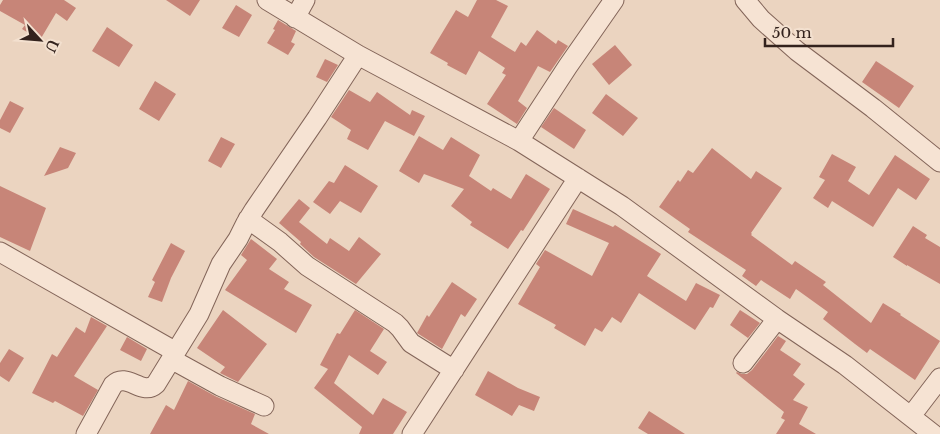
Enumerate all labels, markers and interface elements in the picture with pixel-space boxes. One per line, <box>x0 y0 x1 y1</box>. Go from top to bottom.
north arrow <box>15 15 65 65</box>
scale bar <box>765 15 892 47</box>
text: 50 m <box>772 23 812 42</box>
text: U <box>41 36 62 56</box>

